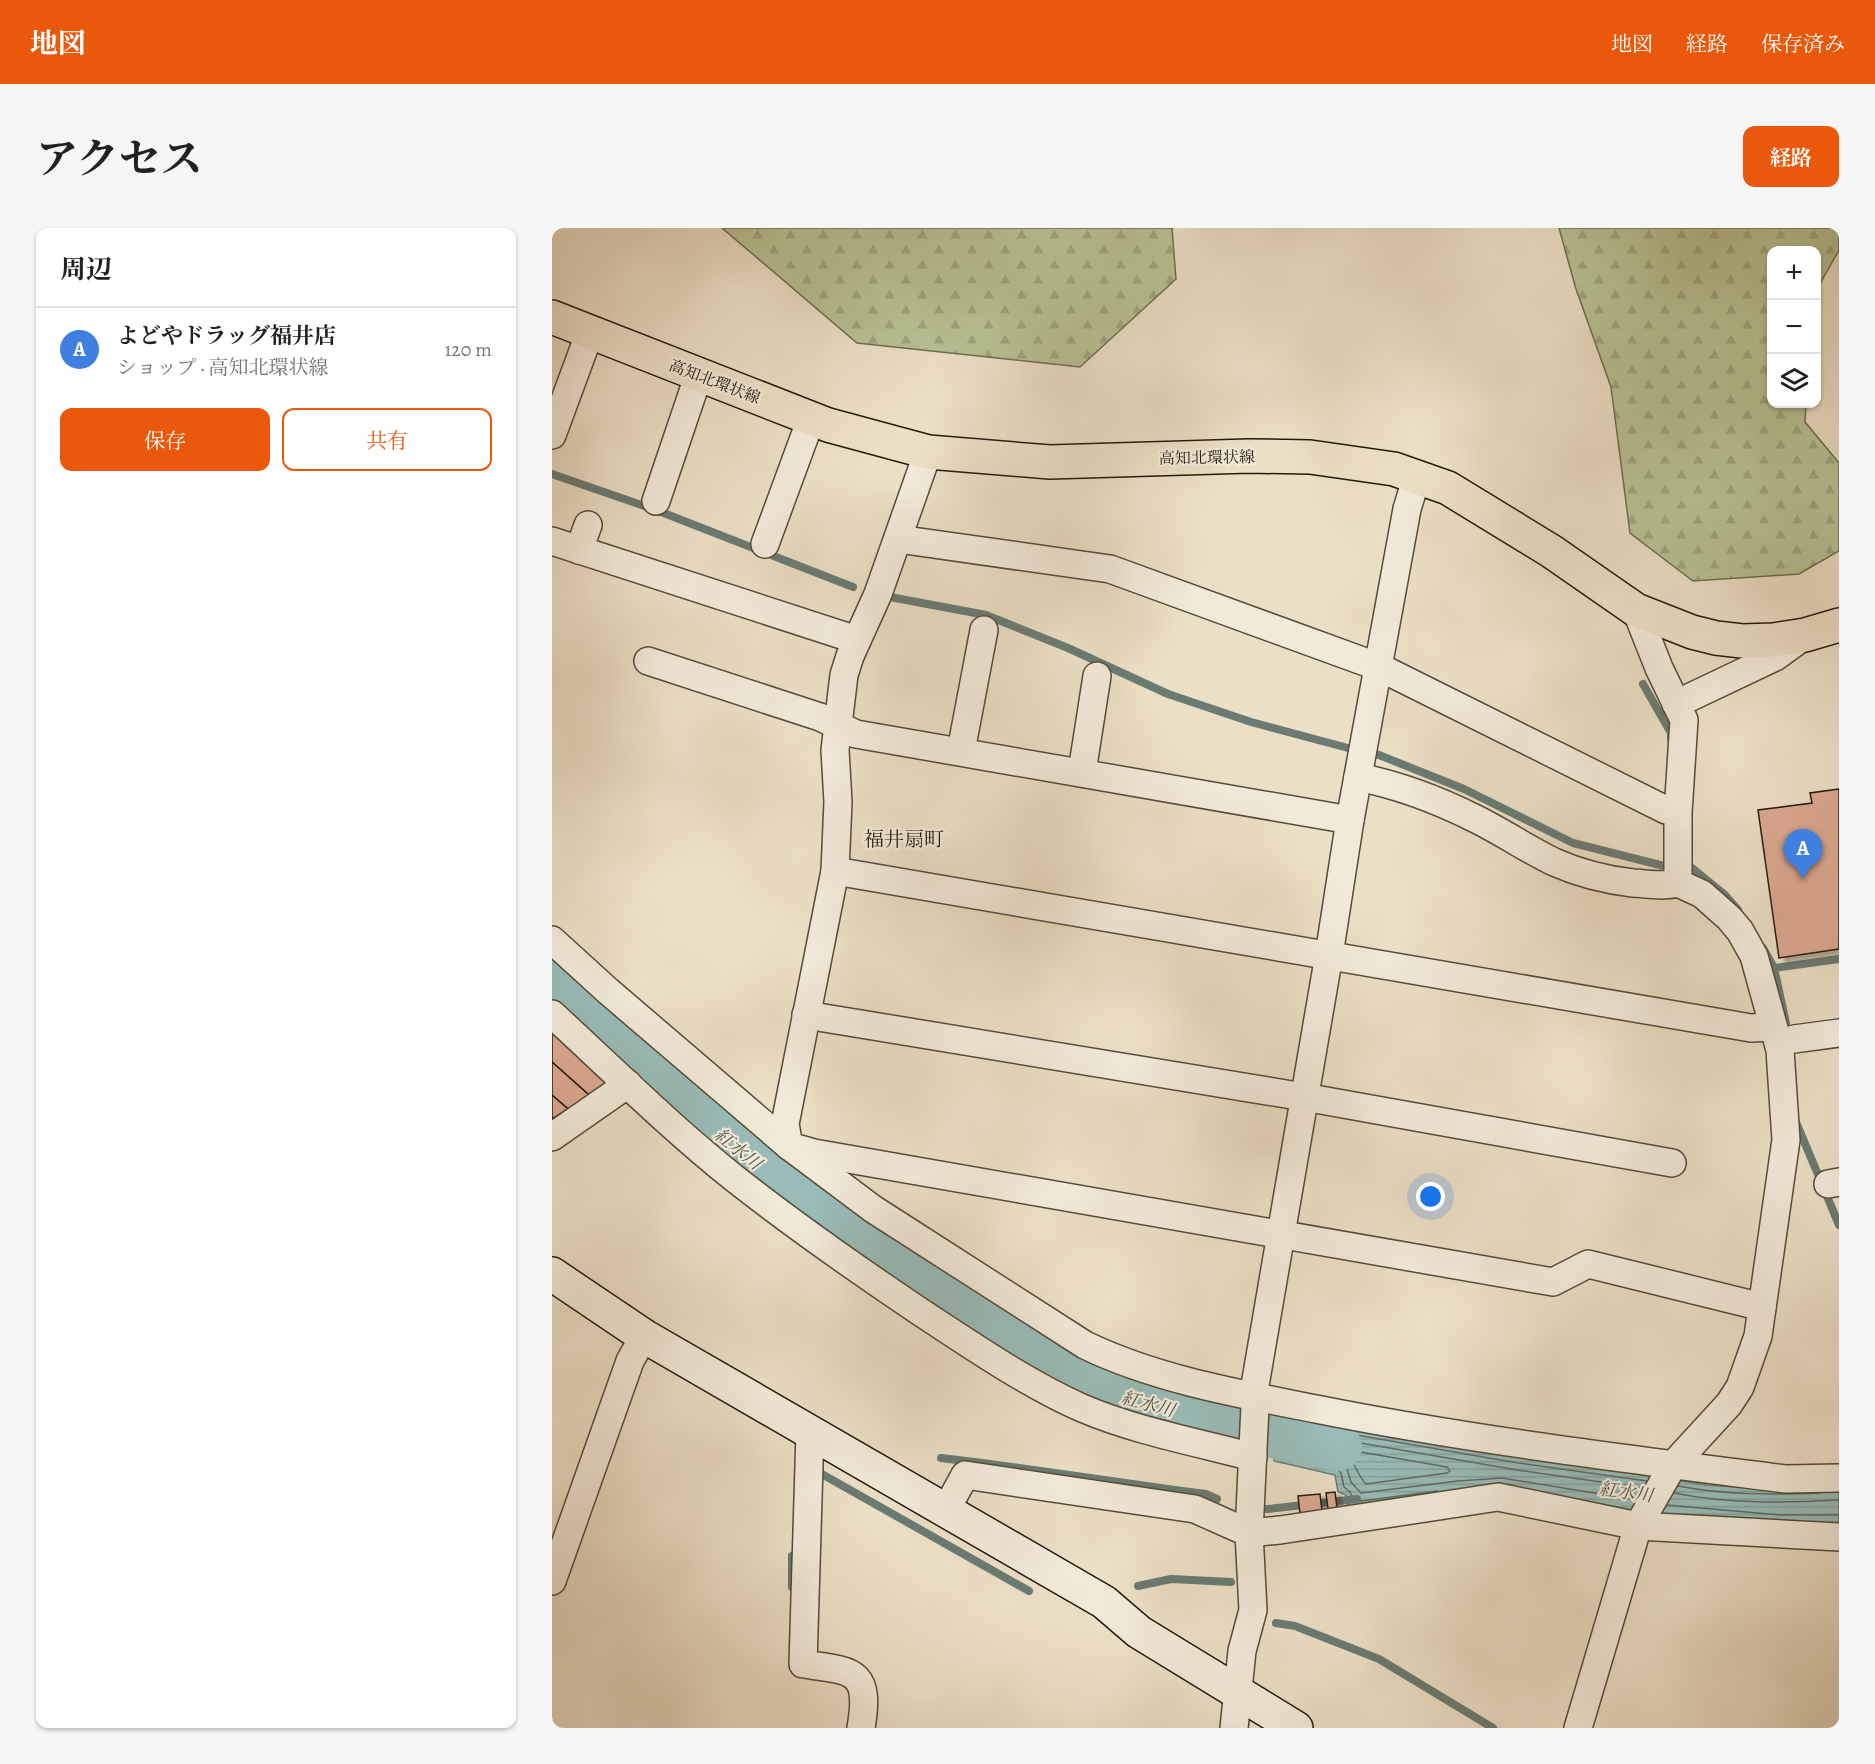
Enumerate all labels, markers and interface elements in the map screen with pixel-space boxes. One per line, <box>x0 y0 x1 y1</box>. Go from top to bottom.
text: 地図 <box>30 25 86 63</box>
text: 地図 <box>1611 30 1653 58</box>
text: 経路 <box>1686 30 1728 58</box>
text: 保存済み <box>1761 30 1845 58</box>
button: 経路 <box>1743 126 1839 187</box>
text: アクセス <box>36 130 203 187</box>
map controls <box>1767 246 1821 408</box>
button: + <box>1767 246 1821 300</box>
text: 周辺 <box>60 252 112 287</box>
button: − <box>1767 300 1821 354</box>
text: よどやドラッグ福井店 <box>117 321 336 351</box>
text: A <box>73 336 86 363</box>
text: 120 m <box>444 336 492 363</box>
text: ショップ · 高知北環状線 <box>117 354 328 381</box>
street label: 高知北環状線 <box>666 354 763 409</box>
button: layers <box>1767 354 1821 408</box>
button: 保存 <box>60 408 270 471</box>
button: 共有 <box>282 408 492 471</box>
street label: 高知北環状線 <box>1159 446 1255 470</box>
district label: 福井扇町 <box>864 826 944 853</box>
pin: A <box>1784 830 1822 879</box>
water label: 紅水川 <box>709 1123 768 1177</box>
your location <box>1416 1182 1445 1211</box>
water label: 紅水川 <box>1119 1385 1179 1423</box>
water label: 紅水川 <box>1598 1476 1656 1508</box>

